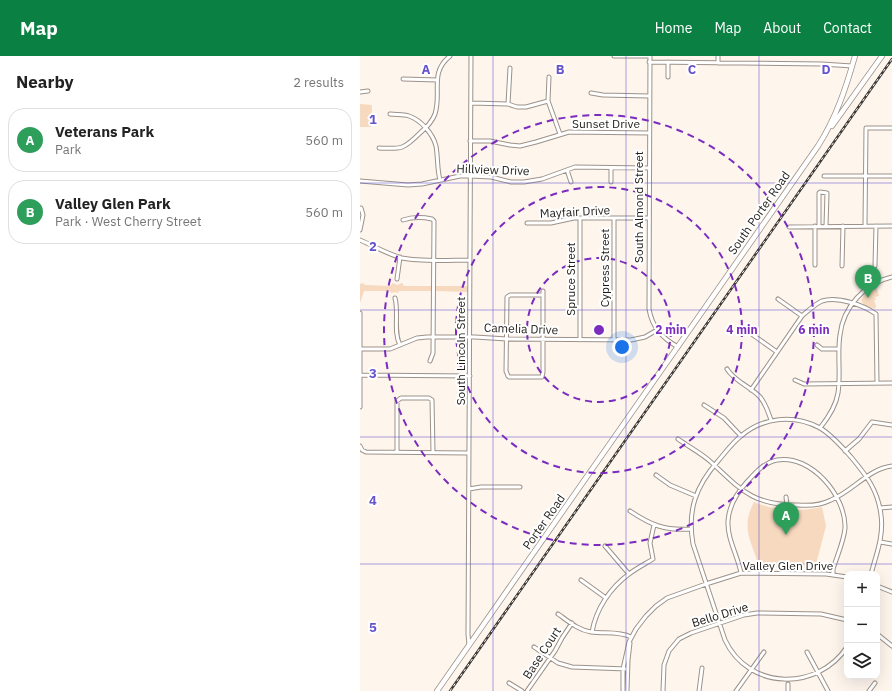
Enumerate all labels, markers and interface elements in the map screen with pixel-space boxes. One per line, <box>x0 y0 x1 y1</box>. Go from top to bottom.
text: Map <box>20 16 58 40</box>
text: Home <box>655 19 692 37</box>
text: Map <box>714 19 741 37</box>
text: About <box>763 19 801 37</box>
text: Contact <box>823 19 872 37</box>
text: A <box>422 61 431 78</box>
text: B <box>556 61 565 78</box>
text: C <box>688 61 697 78</box>
text: D <box>821 61 831 78</box>
text: Nearby <box>16 71 74 93</box>
text: 2 results <box>293 74 344 91</box>
text: 1 <box>369 111 377 128</box>
street label: Sunset Drive <box>572 116 640 131</box>
text: Veterans Park <box>55 122 154 141</box>
text: A <box>26 132 34 149</box>
text: 560 m <box>305 132 343 149</box>
text: Park <box>55 141 81 158</box>
street label: South Almond Street <box>631 151 646 263</box>
street label: Hillview Drive <box>456 161 530 178</box>
street label: South Porter Road <box>724 168 793 257</box>
text: Valley Glen Park <box>55 194 171 213</box>
street label: Mayfair Drive <box>539 202 611 221</box>
text: B <box>26 204 34 221</box>
text: 560 m <box>305 204 343 221</box>
text: Park · West Cherry Street <box>55 213 202 230</box>
street label: Cypress Street <box>597 229 612 307</box>
text: 2 <box>369 238 377 255</box>
street label: Spruce Street <box>563 242 578 316</box>
pin: B <box>855 265 881 298</box>
street label: South Lincoln Street <box>453 297 468 405</box>
street label: Camelia Drive <box>484 320 559 337</box>
text: 2 min <box>655 322 687 337</box>
text: 4 min <box>726 322 758 337</box>
text: 6 min <box>798 322 830 337</box>
centre of rings <box>592 323 606 337</box>
your location <box>612 337 632 357</box>
text: 3 <box>369 365 377 382</box>
street label: Porter Road <box>519 491 568 552</box>
text: 4 <box>369 492 377 509</box>
pin: A <box>773 502 799 535</box>
street label: Valley Glen Drive <box>743 558 834 573</box>
map controls <box>844 571 880 679</box>
button: + <box>844 571 880 607</box>
street label: Bello Drive <box>690 599 750 630</box>
button: − <box>844 607 880 643</box>
text: 5 <box>369 619 377 636</box>
street label: Base Court <box>519 624 564 682</box>
button: layers <box>844 643 880 679</box>

